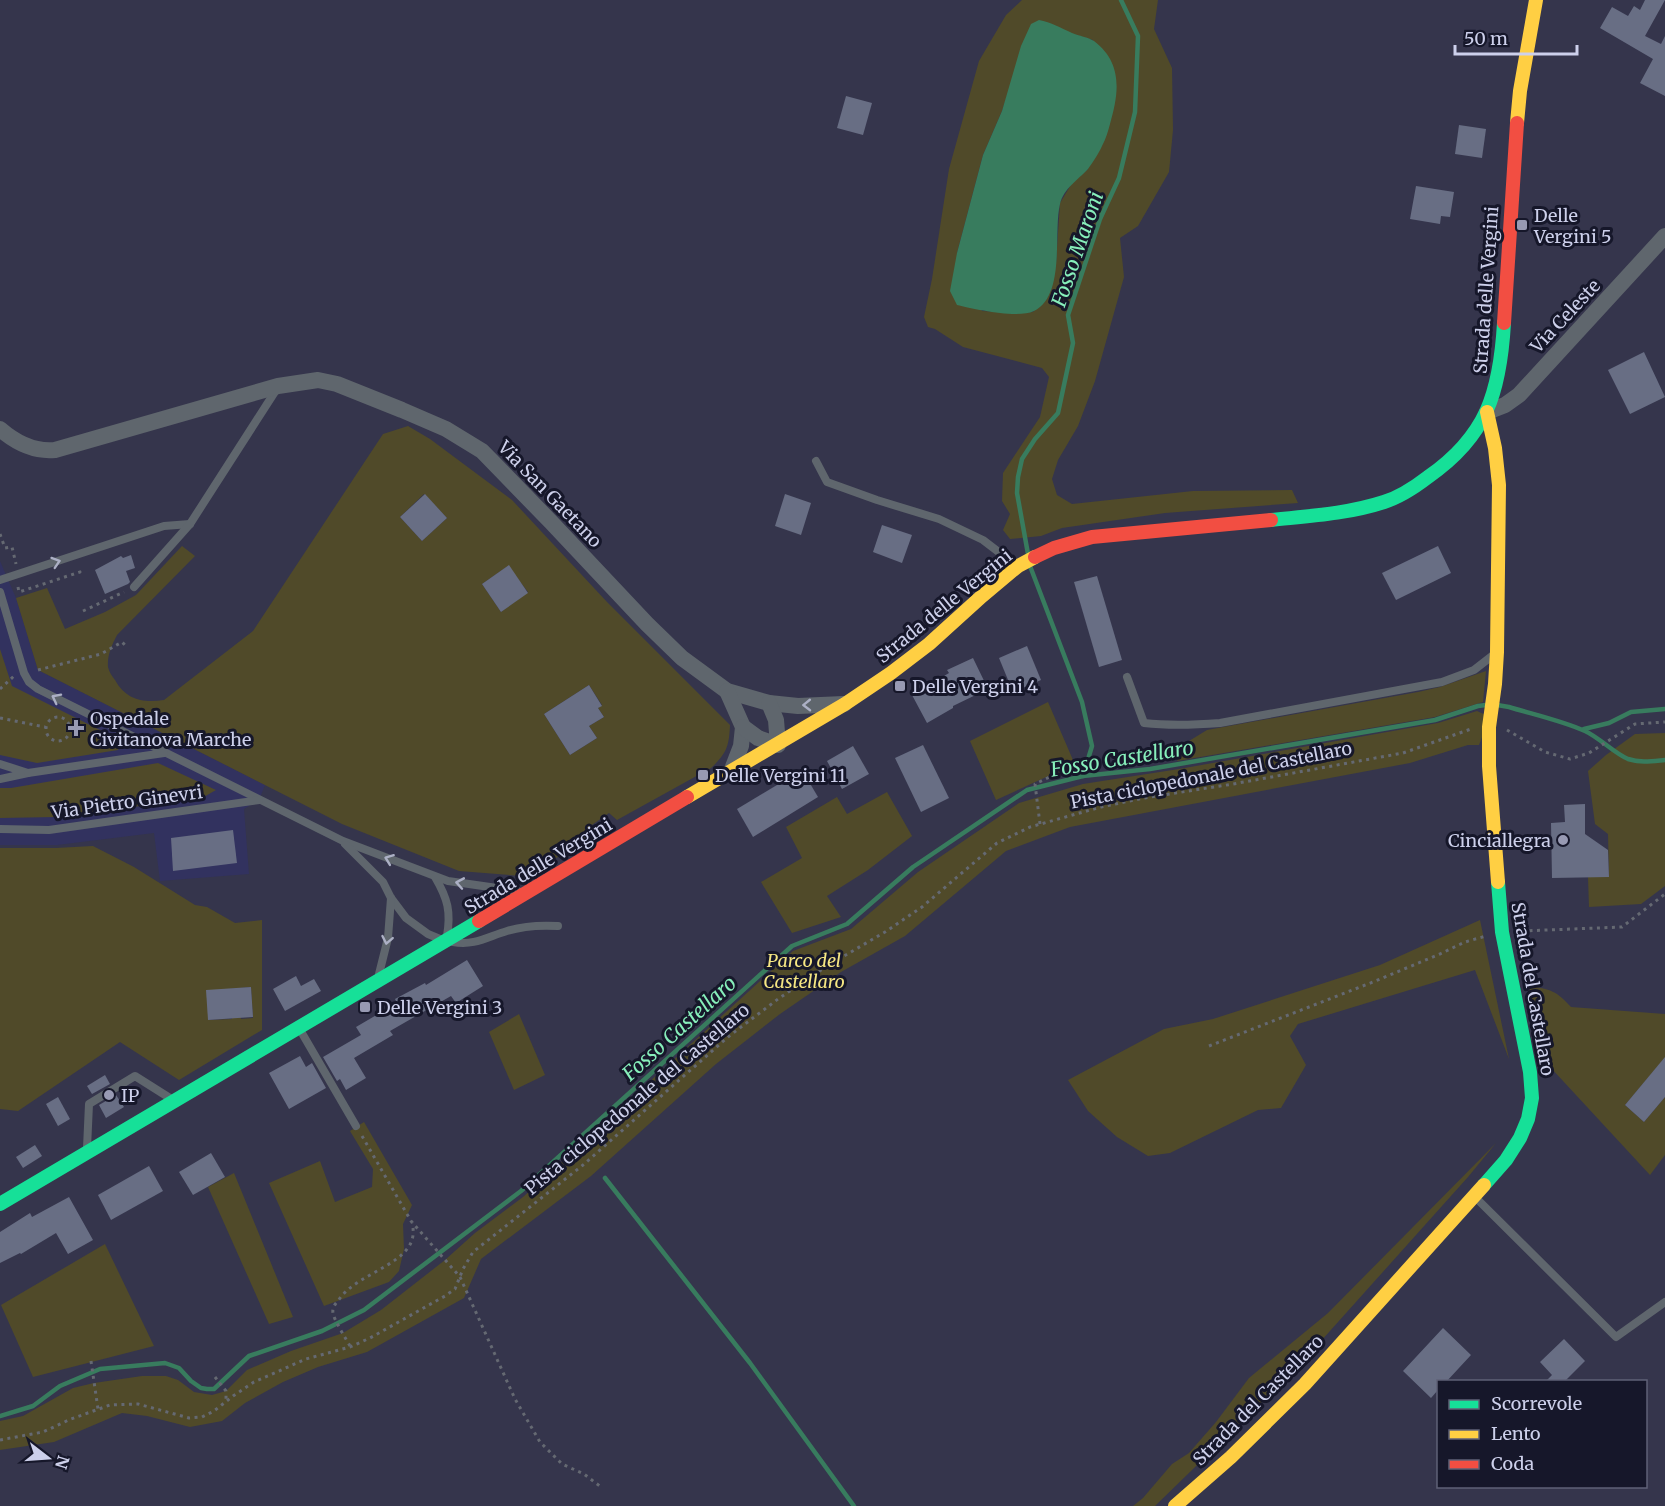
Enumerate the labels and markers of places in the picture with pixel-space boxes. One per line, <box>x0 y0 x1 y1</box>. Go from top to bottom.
place label: Delle Vergini 5 <box>1533 204 1612 248</box>
marker: Delle Vergini 5 <box>1515 218 1529 232</box>
place label: Delle Vergini 4 <box>912 675 1038 698</box>
marker: Delle Vergini 4 <box>893 679 907 693</box>
place label: Ospedale Civitanova Marche <box>90 707 251 751</box>
marker: Ospedale Civitanova Marche <box>67 719 85 737</box>
place label: Delle Vergini 11 <box>715 764 846 787</box>
marker: Delle Vergini 11 <box>696 768 710 782</box>
place label: Cinciallegra <box>1448 829 1551 852</box>
marker: Cinciallegra <box>1556 833 1570 847</box>
place label: Delle Vergini 3 <box>377 996 502 1019</box>
marker: Delle Vergini 3 <box>358 1000 372 1014</box>
place label: IP <box>121 1084 140 1107</box>
marker: IP <box>102 1088 116 1102</box>

